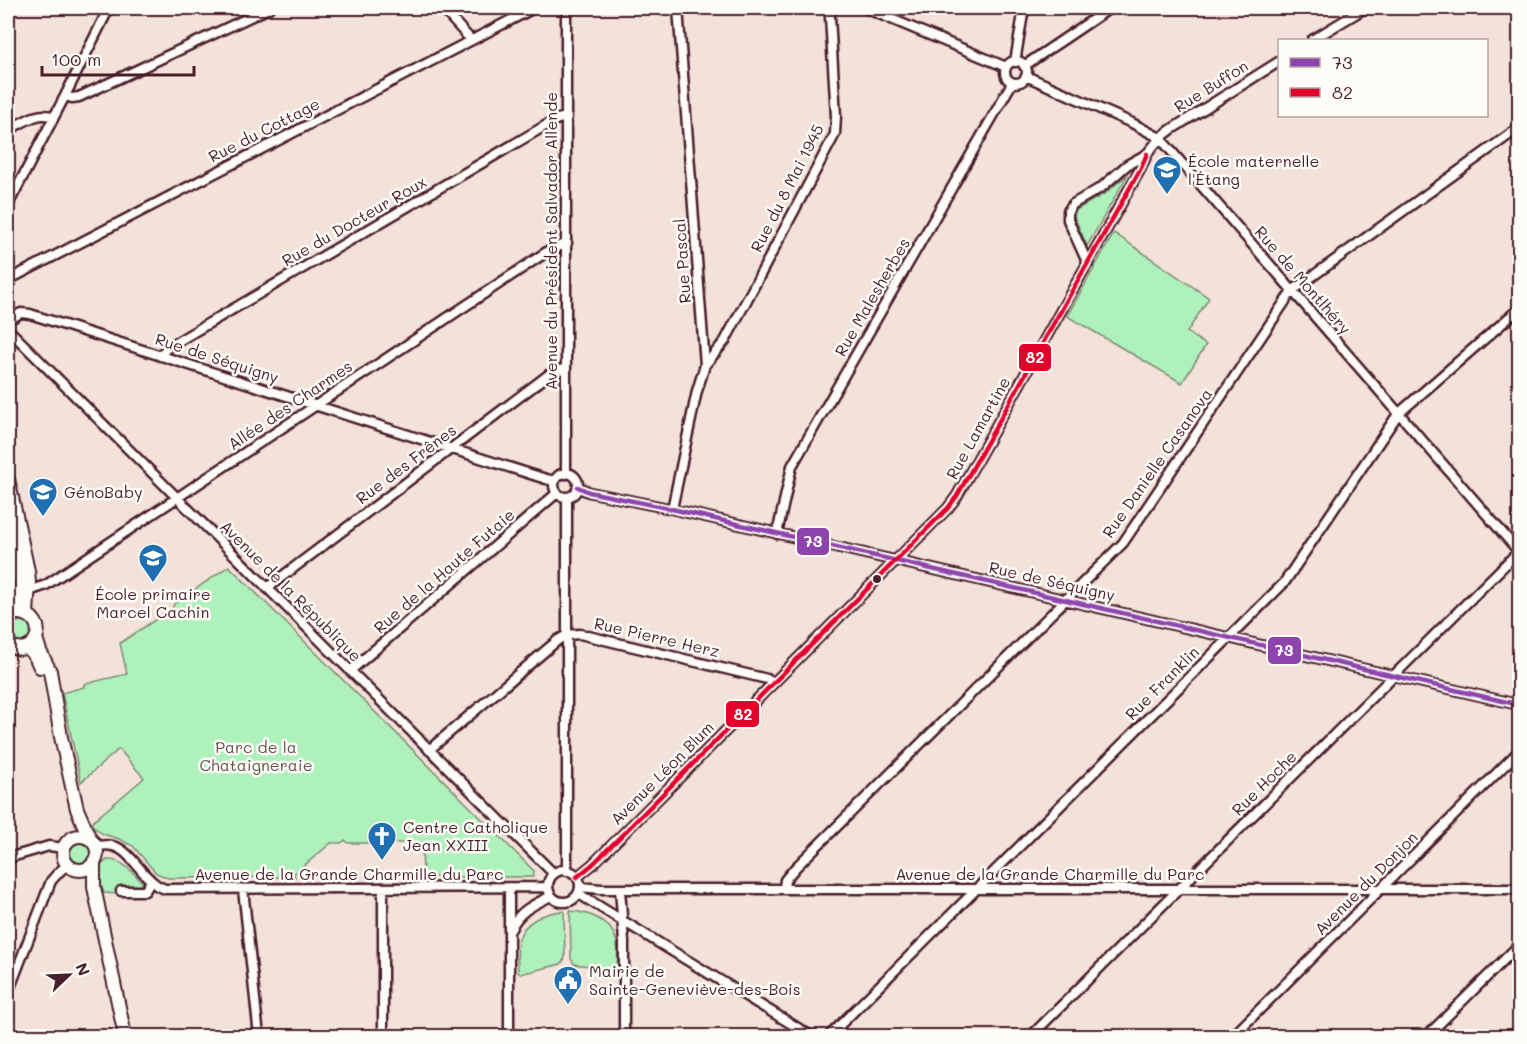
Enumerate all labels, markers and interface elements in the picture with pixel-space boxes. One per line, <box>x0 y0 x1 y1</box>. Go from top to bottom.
scale bar <box>42 39 194 77</box>
legend <box>1278 39 1488 117</box>
text: 100 m <box>51 47 101 71</box>
text: 73 <box>1332 50 1353 74</box>
street label: Rue Buffon <box>1170 55 1252 117</box>
text: 82 <box>1332 80 1353 104</box>
street label: Rue du Cottage <box>205 92 323 167</box>
street label: Avenue du Président Salvador Allende <box>540 92 561 390</box>
street label: Rue du 8 Mai 1945 <box>745 120 828 255</box>
place label: École maternelle l'Étang <box>1188 150 1320 189</box>
school or university icon: École maternelle l'Étang <box>1151 154 1183 196</box>
street label: Rue du Docteur Roux <box>278 171 430 271</box>
street label: Rue Pascal <box>668 218 695 304</box>
street label: Rue de Montlhéry <box>1251 221 1356 338</box>
street label: Rue Malesherbes <box>829 234 914 360</box>
street label: Rue de Séquigny <box>153 328 282 387</box>
line badge: 82 <box>1018 343 1052 372</box>
text: 82 <box>1026 346 1044 367</box>
street label: Allée des Charmes <box>223 355 356 454</box>
street label: Rue Lamartine <box>941 373 1014 483</box>
street label: Rue Danielle Casanova <box>1097 384 1216 541</box>
street label: Rue des Frênes <box>351 419 460 508</box>
school or university icon: GénoBaby <box>27 476 59 518</box>
place label: GénoBaby <box>64 481 143 502</box>
street label: Rue de la Haute Futaie <box>369 504 518 638</box>
street label: Avenue de la République <box>216 515 367 666</box>
line badge: 73 <box>796 527 830 556</box>
text: 73 <box>804 530 823 551</box>
school or university icon: École primaire Marcel Cachin <box>137 542 169 584</box>
street label: Rue de Séquigny <box>987 556 1117 605</box>
unlabelled marker <box>871 573 883 585</box>
place label: École primaire Marcel Cachin <box>95 583 211 622</box>
street label: Rue Pierre Herz <box>592 612 722 661</box>
line badge: 73 <box>1267 636 1302 665</box>
text: 73 <box>1275 639 1294 660</box>
street label: Rue Franklin <box>1120 641 1203 724</box>
line badge: 82 <box>725 700 760 728</box>
text: 82 <box>734 703 752 724</box>
street label: Avenue Léon Blum <box>606 717 718 829</box>
park label: Parc de la Chataigneraie <box>199 736 313 775</box>
street label: Rue Hoche <box>1227 746 1301 820</box>
place label: Centre Catholique Jean XXIII <box>403 816 548 855</box>
church icon: Centre Catholique Jean XXIII <box>366 820 398 862</box>
street label: Avenue du Donjon <box>1310 827 1422 939</box>
street label: Avenue de la Grande Charmille du Parc <box>195 863 504 884</box>
street label: Avenue de la Grande Charmille du Parc <box>896 863 1205 884</box>
north arrow <box>39 945 99 1005</box>
text: N <box>71 959 95 979</box>
place label: Mairie de Sainte-Geneviève-des-Bois <box>589 960 801 999</box>
public building icon: Mairie de Sainte-Geneviève-des-Bois <box>552 964 584 1006</box>

